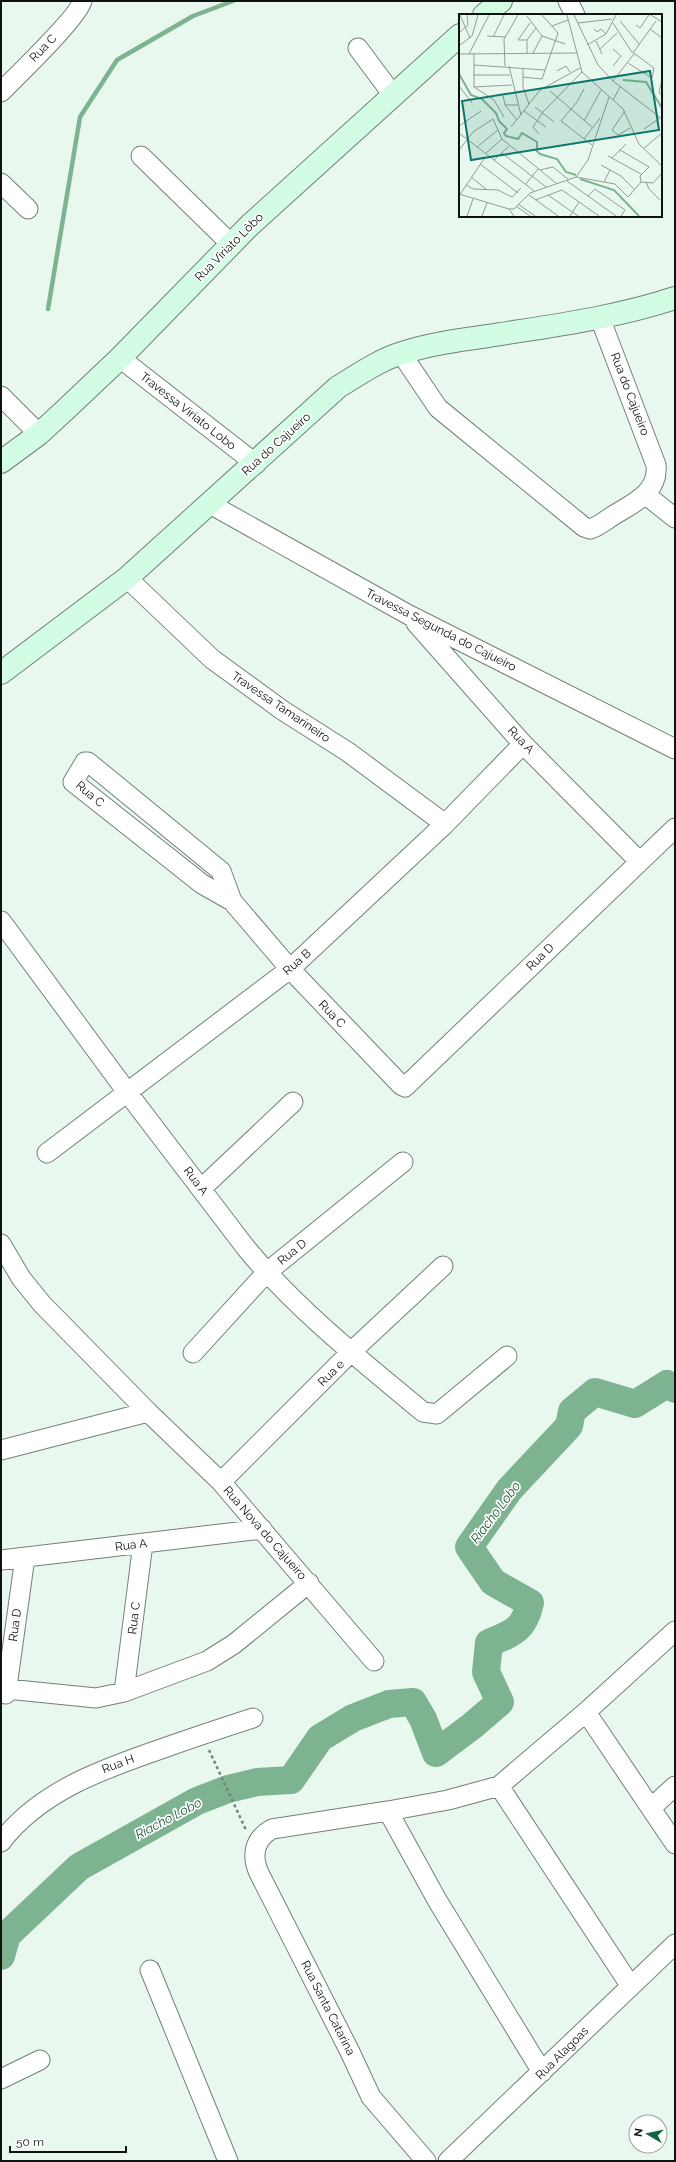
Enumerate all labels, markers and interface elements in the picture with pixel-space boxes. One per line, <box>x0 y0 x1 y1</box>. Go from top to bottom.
inset map <box>459 14 662 217</box>
street label: Rua C <box>27 31 59 65</box>
street label: Rua Viriato Lôbo <box>192 210 266 284</box>
street label: Rua do Cajueiro <box>608 351 652 437</box>
street label: Travessa Viriato Lobo <box>137 369 239 453</box>
street label: Rua do Cajueiro <box>239 410 313 478</box>
street label: Travessa Segunda do Cajueiro <box>363 586 519 674</box>
street label: Travessa Tamarineiro <box>229 669 333 745</box>
street label: Rua A <box>505 723 537 757</box>
street label: Rua C <box>73 778 107 810</box>
street label: Rua D <box>523 940 557 974</box>
street label: Rua B <box>280 946 314 978</box>
street label: Rua C <box>316 997 348 1031</box>
street label: Rua A <box>181 1164 211 1198</box>
street label: Rua D <box>275 1236 310 1268</box>
street label: Rua e <box>315 1357 347 1389</box>
water label: Riacho Lobo <box>467 1479 523 1546</box>
street label: Rua Nova do Cajueiro <box>221 1483 309 1583</box>
street label: Rua A <box>114 1536 148 1554</box>
street label: Rua C <box>125 1601 143 1635</box>
street label: Rua D <box>6 1607 24 1642</box>
street label: Rua H <box>100 1752 136 1776</box>
water label: Riacho Lobo <box>132 1795 204 1842</box>
street label: Rua Santa Catarina <box>298 1958 358 2058</box>
street label: Rua Alagoas <box>533 2024 591 2082</box>
north arrow <box>628 2114 668 2154</box>
text: N <box>632 2127 646 2138</box>
scale bar <box>10 2128 126 2154</box>
text: 50 m <box>16 2135 44 2149</box>

